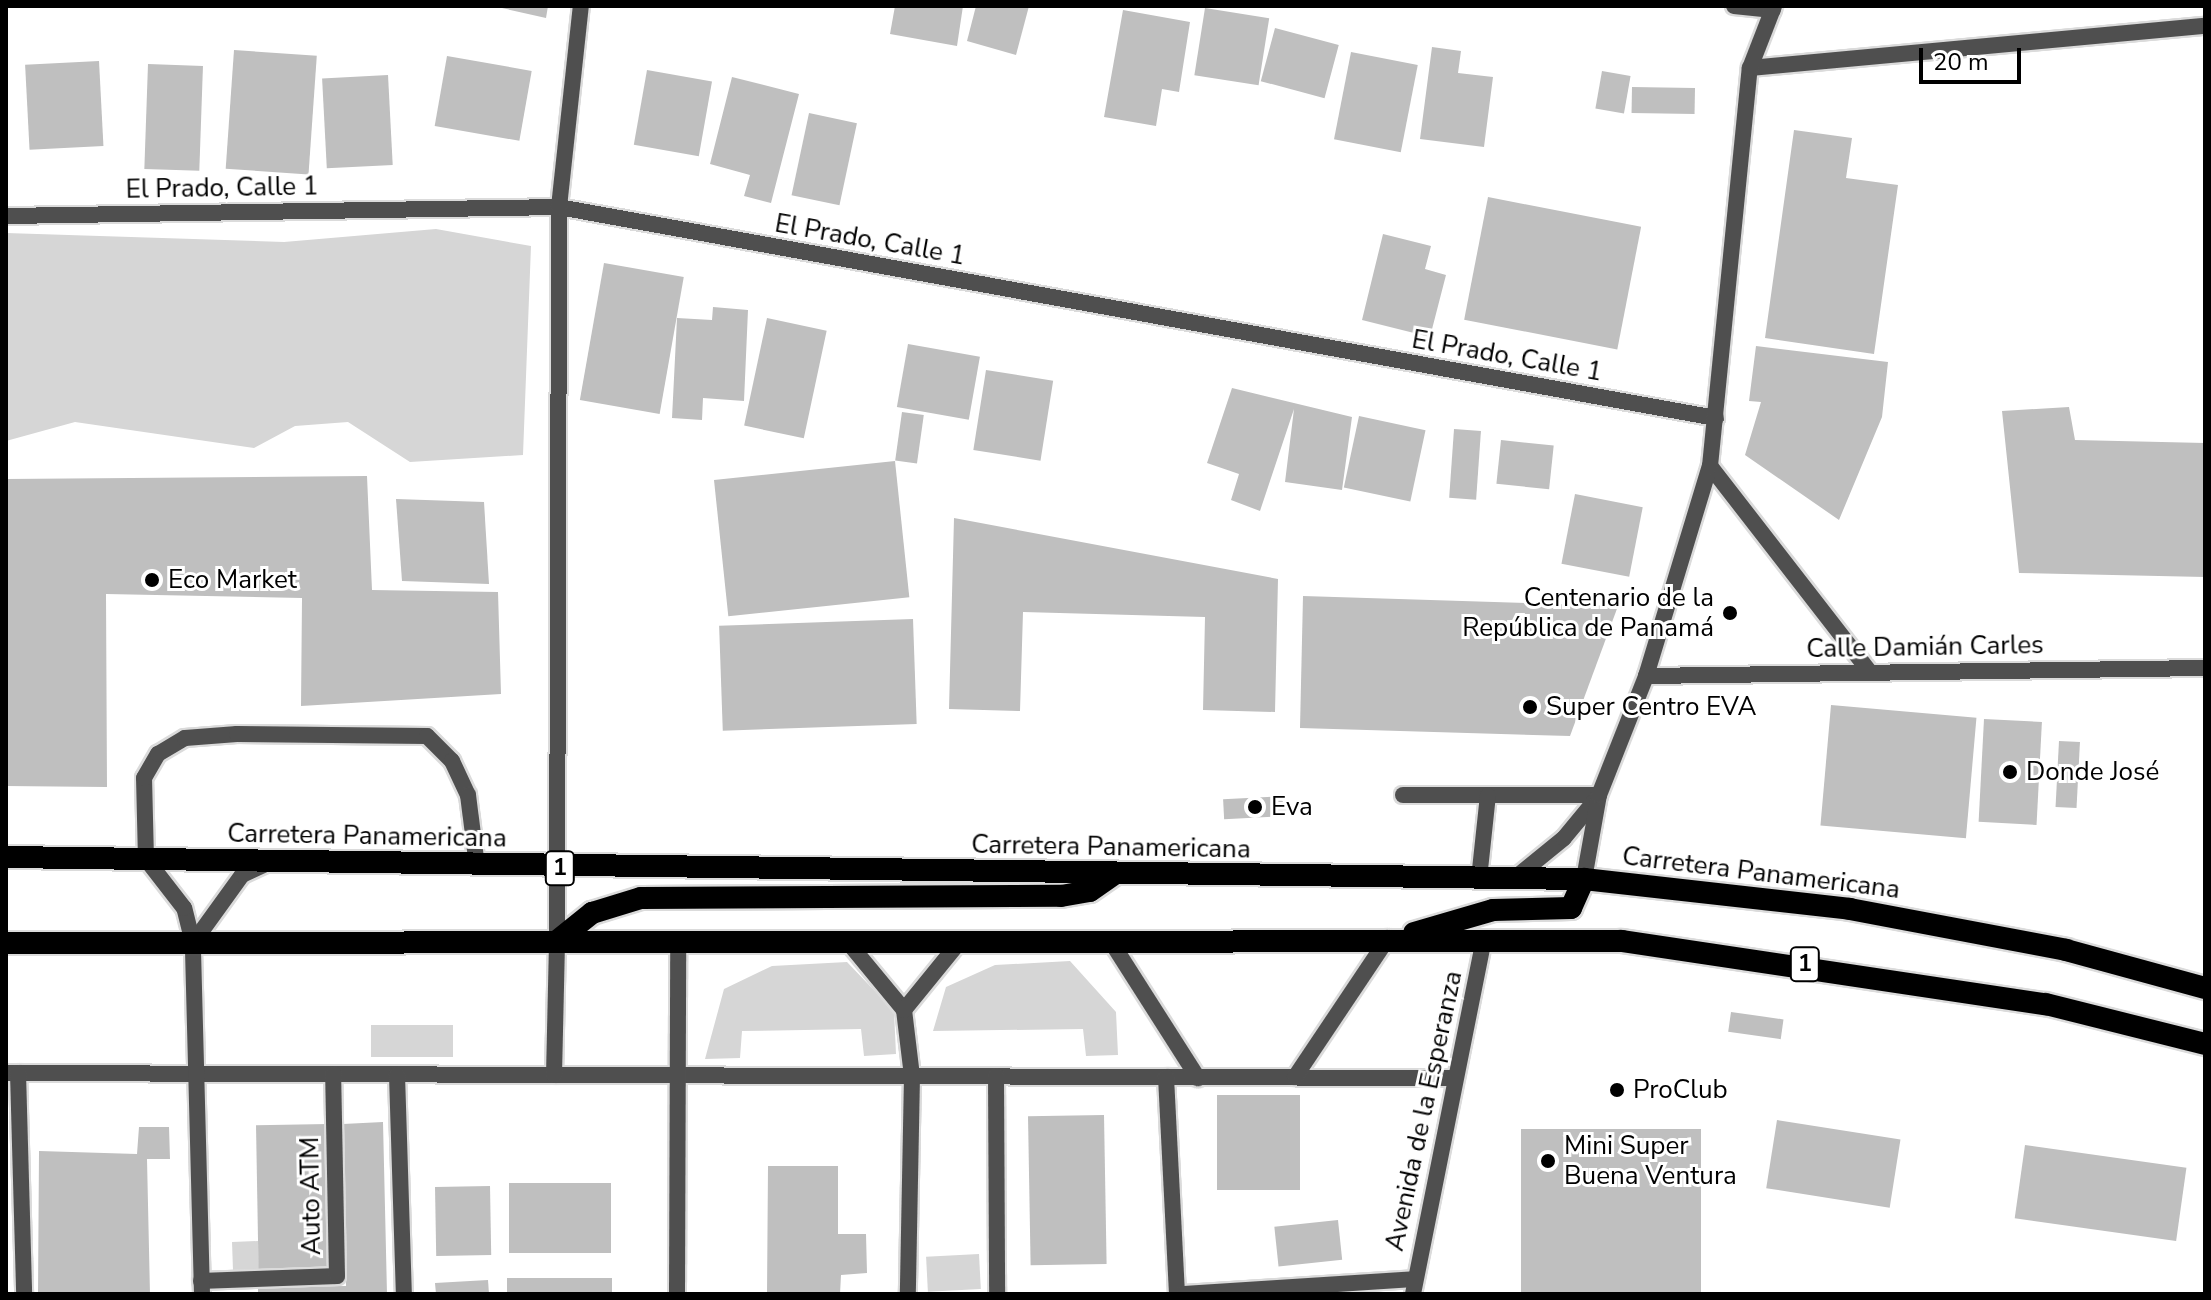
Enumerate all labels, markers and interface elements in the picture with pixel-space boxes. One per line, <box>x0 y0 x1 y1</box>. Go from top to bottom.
scale bar <box>1923 32 2025 82</box>
text: 20 m <box>1933 46 1989 78</box>
street label: El Prado, Calle 1 <box>125 171 319 205</box>
street label: El Prado, Calle 1 <box>772 208 968 272</box>
street label: El Prado, Calle 1 <box>1409 324 1605 388</box>
place label: Eco Market <box>168 564 297 596</box>
marker: Eco Market <box>143 571 161 589</box>
place label: Centenario de la República de Panamá <box>1462 582 1714 644</box>
marker: Centenario de la República de Panamá <box>1721 604 1739 622</box>
street label: Calle Damián Carles <box>1806 629 2044 665</box>
place label: Super Centro EVA <box>1546 691 1757 723</box>
marker: Super Centro EVA <box>1521 698 1539 716</box>
place label: Donde José <box>2026 756 2159 788</box>
marker: Donde José <box>2001 763 2019 781</box>
place label: Eva <box>1271 791 1313 823</box>
marker: Eva <box>1246 798 1264 816</box>
street label: Carretera Panamericana <box>227 818 507 854</box>
street label: Carretera Panamericana <box>971 829 1251 865</box>
street label: Carretera Panamericana <box>1620 840 1902 906</box>
road number: 1 <box>544 848 576 888</box>
road number: 1 <box>1789 944 1821 984</box>
street label: Avenida de la Esperanza <box>1379 968 1469 1254</box>
place label: ProClub <box>1633 1074 1728 1106</box>
marker: ProClub <box>1608 1081 1626 1099</box>
place label: Mini Super Buena Ventura <box>1564 1130 1737 1192</box>
street label: Auto ATM <box>294 1136 328 1256</box>
marker: Mini Super Buena Ventura <box>1539 1152 1557 1170</box>

